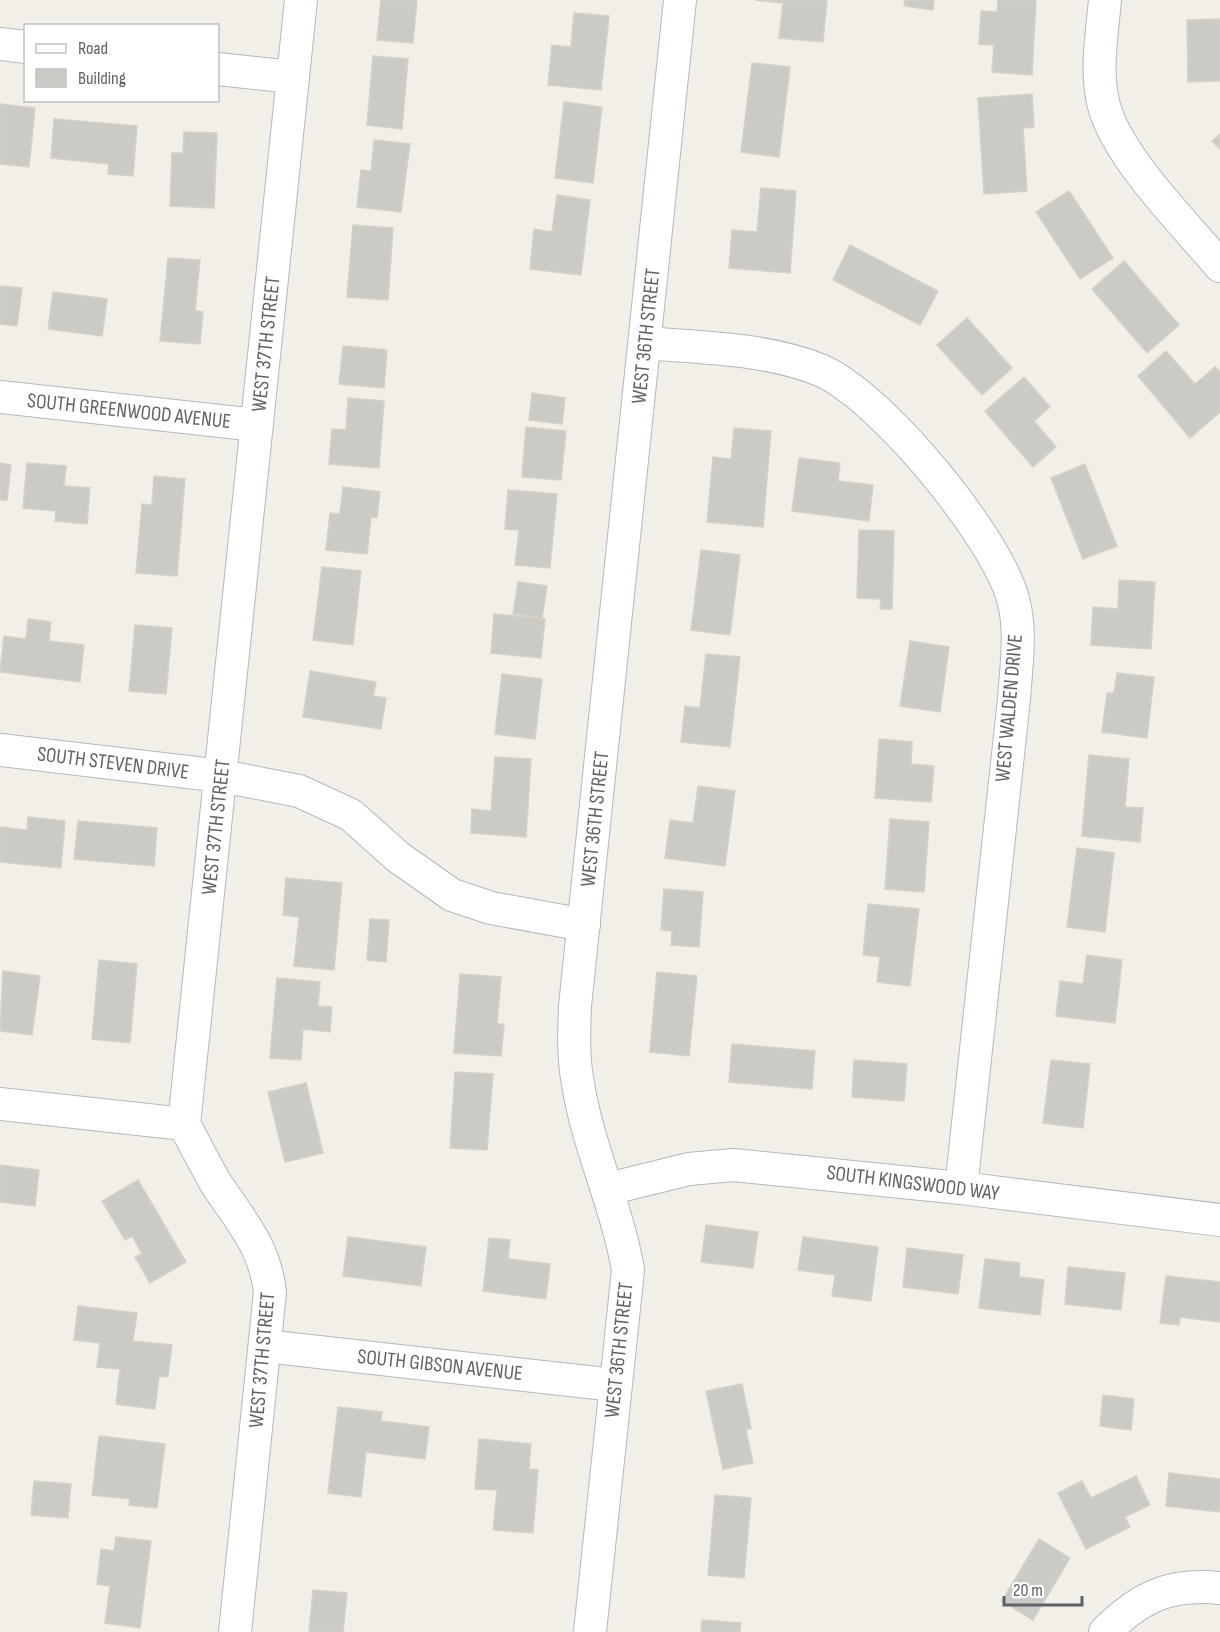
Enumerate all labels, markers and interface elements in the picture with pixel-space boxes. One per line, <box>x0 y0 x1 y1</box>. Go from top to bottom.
legend <box>24 24 219 102</box>
text: Road <box>78 38 108 59</box>
text: Building <box>78 68 126 89</box>
street label: WEST 36TH STREET <box>626 266 666 405</box>
street label: WEST 37TH STREET <box>246 274 286 413</box>
street label: SOUTH GREENWOOD AVENUE <box>26 388 232 434</box>
street label: WEST WALDEN DRIVE <box>990 633 1028 783</box>
street label: SOUTH STEVEN DRIVE <box>36 741 190 785</box>
street label: WEST 36TH STREET <box>575 749 615 888</box>
street label: WEST 37TH STREET <box>196 757 236 896</box>
street label: SOUTH KINGSWOOD WAY <box>825 1160 1001 1206</box>
street label: WEST 36TH STREET <box>599 1280 639 1419</box>
street label: WEST 37TH STREET <box>244 1291 280 1429</box>
street label: SOUTH GIBSON AVENUE <box>356 1344 524 1386</box>
scale bar <box>1004 1569 1082 1607</box>
text: 20 m <box>1013 1580 1043 1601</box>

